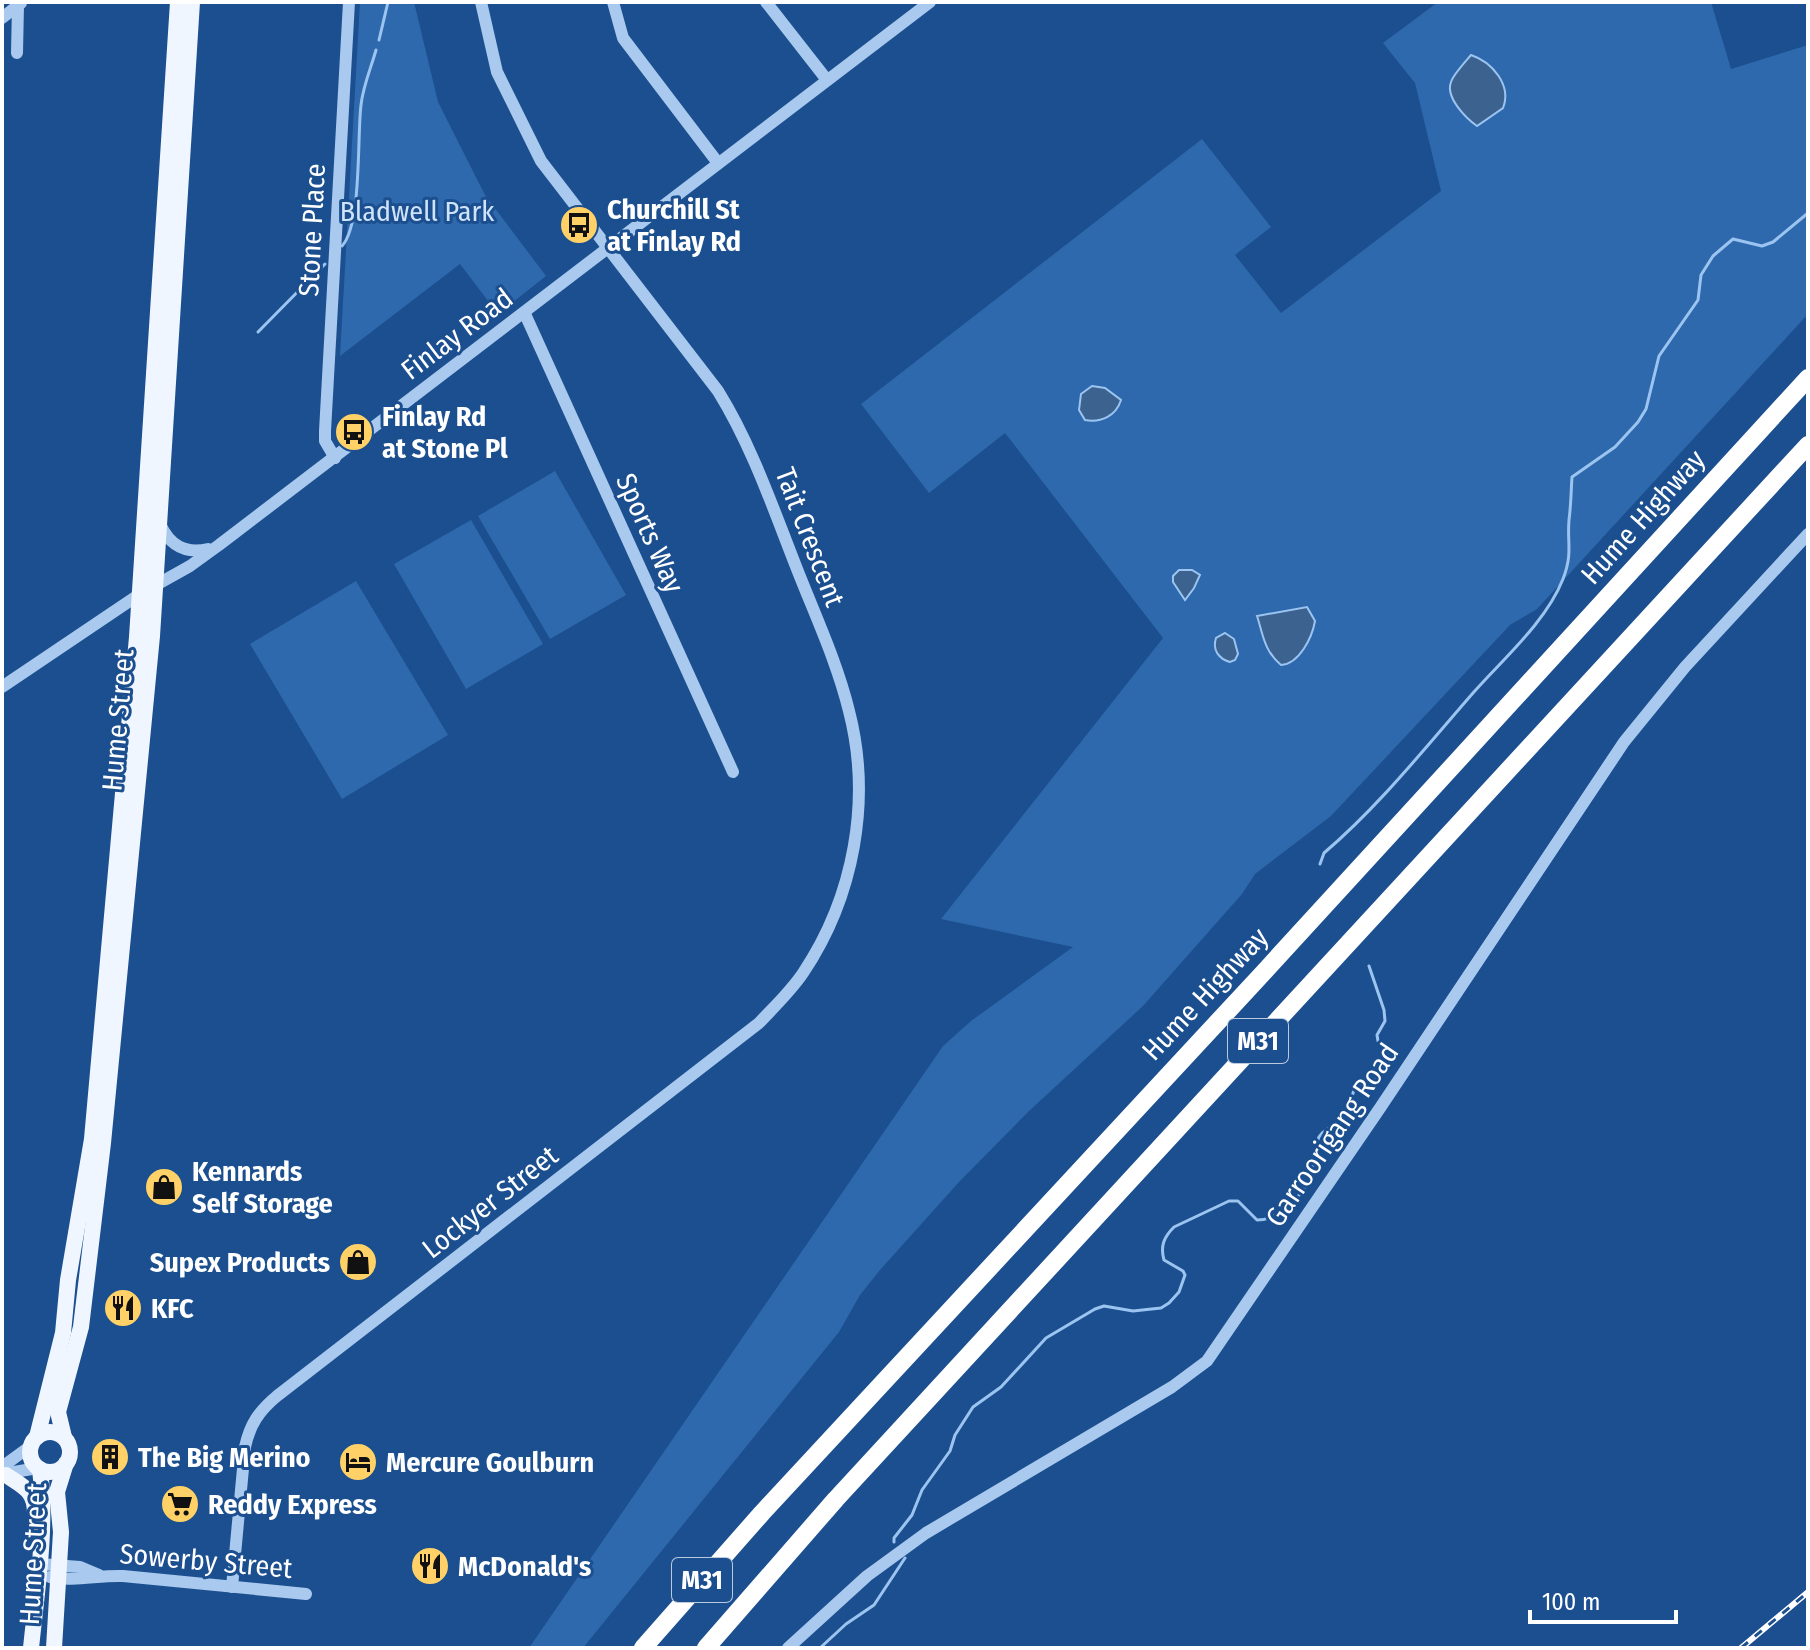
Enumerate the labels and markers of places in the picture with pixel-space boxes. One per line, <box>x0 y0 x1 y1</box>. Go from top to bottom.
place label: Churchill St at Finlay Rd <box>607 193 741 258</box>
bus stop icon: Churchill St at Finlay Rd <box>558 204 600 246</box>
place label: Finlay Rd at Stone Pl <box>382 400 508 465</box>
bus stop icon: Finlay Rd at Stone Pl <box>333 411 375 453</box>
place label: Kennards Self Storage <box>192 1155 333 1220</box>
shop icon: Kennards Self Storage <box>143 1166 185 1208</box>
shop icon: Supex Products <box>337 1241 379 1283</box>
place label: Supex Products <box>150 1246 330 1279</box>
restaurant icon: KFC <box>102 1287 144 1329</box>
place label: KFC <box>151 1292 194 1325</box>
building icon: The Big Merino <box>89 1436 131 1478</box>
place label: The Big Merino <box>138 1441 311 1474</box>
hotel icon: Mercure Goulburn <box>337 1441 379 1483</box>
place label: Mercure Goulburn <box>386 1446 594 1479</box>
supermarket icon: Reddy Express <box>159 1483 201 1525</box>
place label: Reddy Express <box>208 1488 377 1521</box>
restaurant icon: McDonald's <box>409 1545 451 1587</box>
place label: McDonald's <box>458 1550 591 1583</box>

